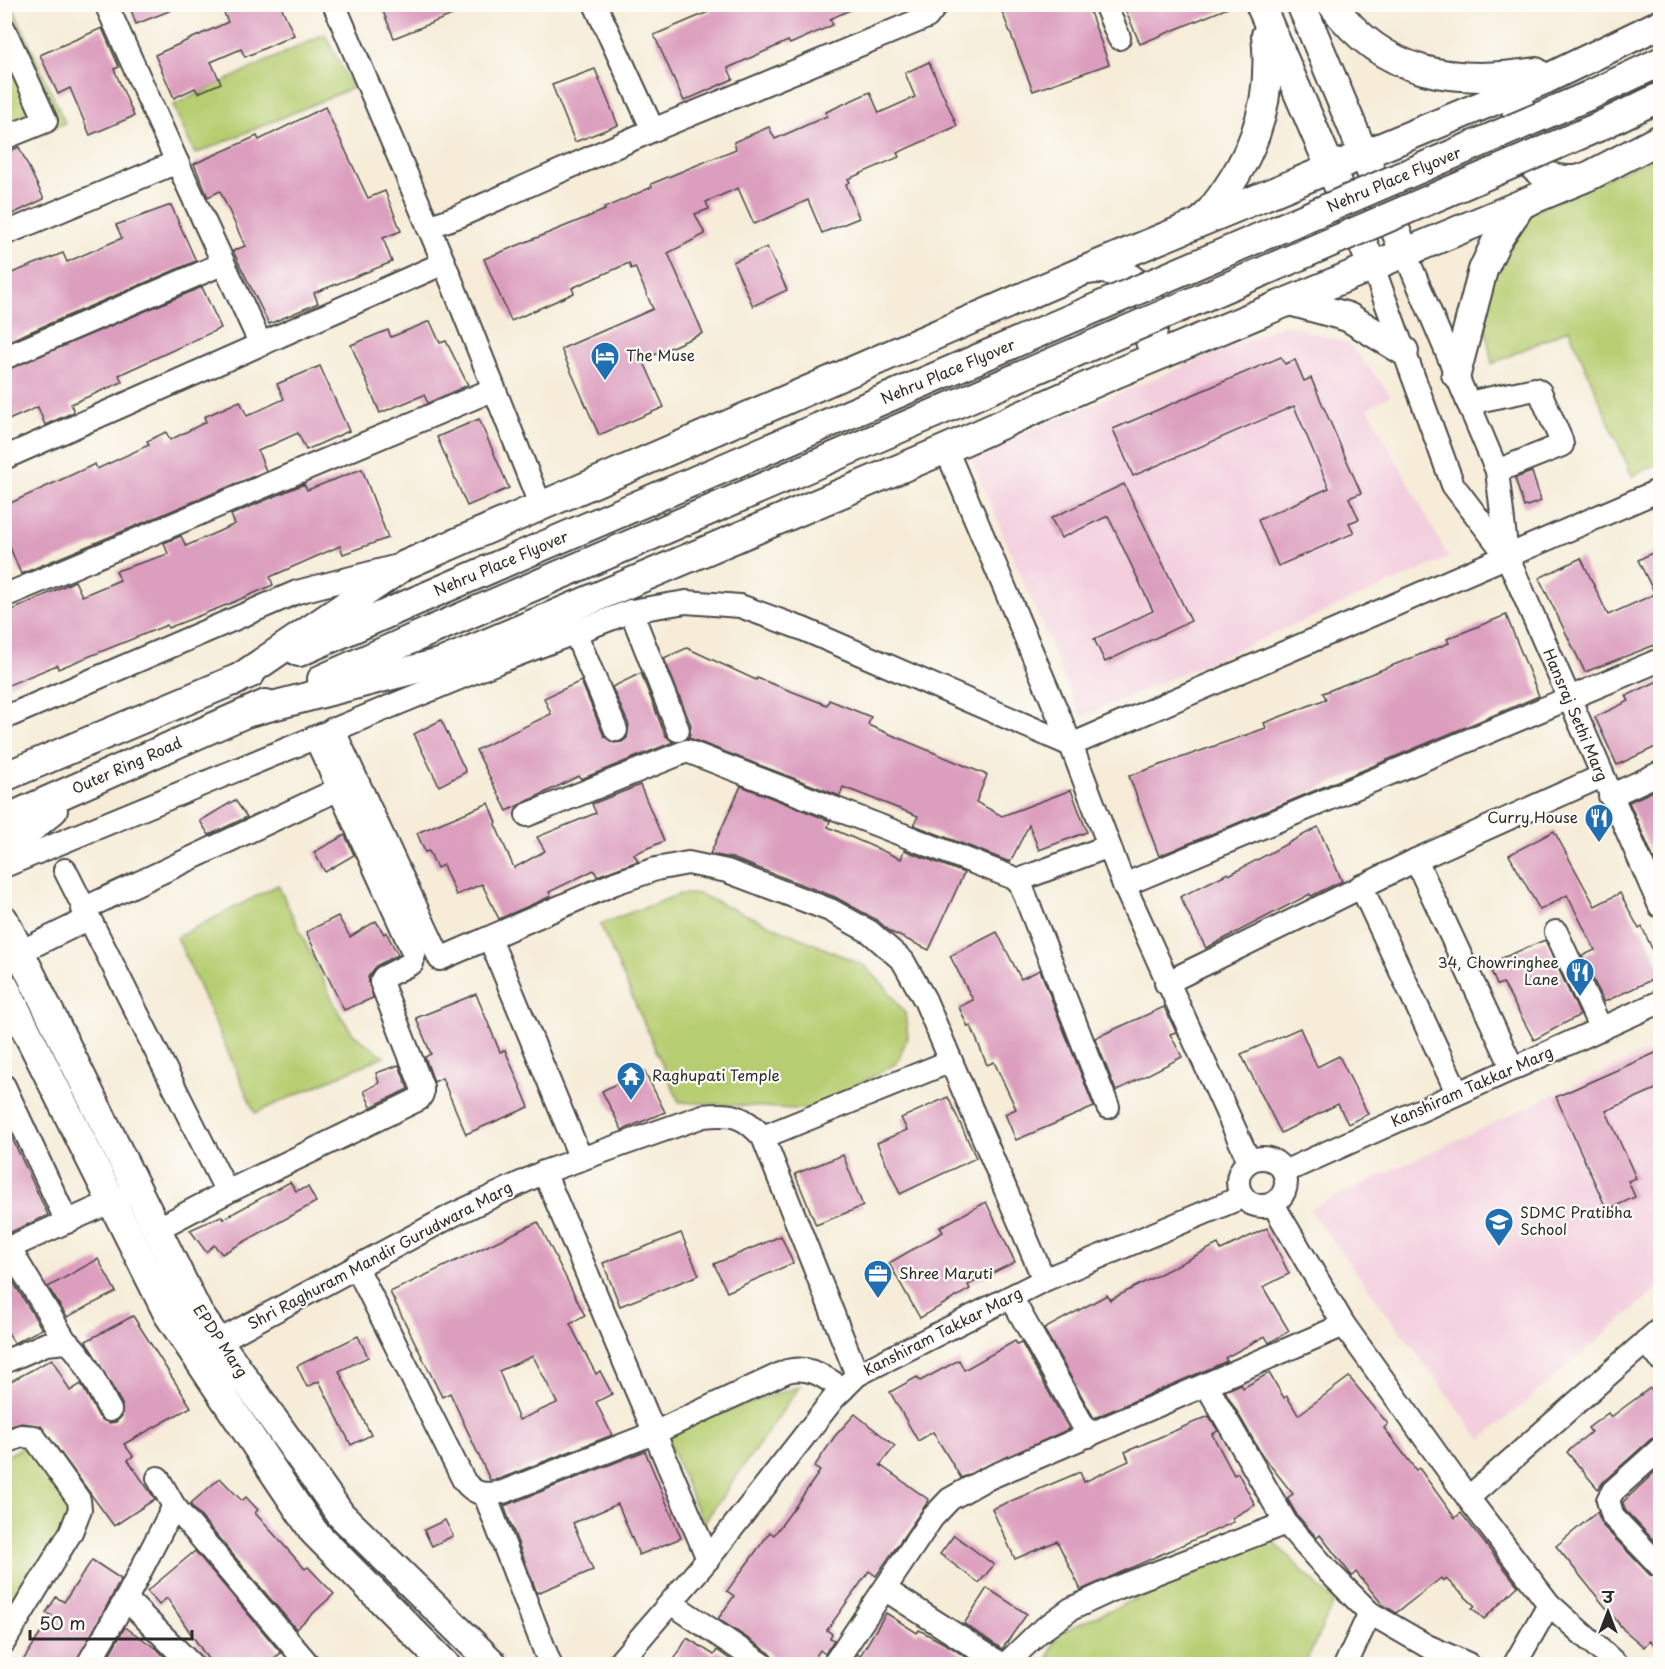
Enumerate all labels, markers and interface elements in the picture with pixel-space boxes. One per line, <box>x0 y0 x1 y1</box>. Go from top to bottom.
street label: Nehru Place Flyover <box>1323 140 1464 217</box>
street label: Nehru Place Flyover <box>877 332 1018 409</box>
hotel icon: The Muse <box>589 340 621 382</box>
place label: The Muse <box>626 343 695 366</box>
street label: Nehru Place Flyover <box>430 524 571 601</box>
street label: Hansraj Sethi Marg <box>1538 645 1615 784</box>
street label: Outer Ring Road <box>68 730 185 799</box>
restaurant icon: Curry House <box>1583 802 1615 844</box>
place label: Curry House <box>1487 805 1578 828</box>
place label: 34, Chowringhee Lane <box>1438 950 1559 990</box>
restaurant icon: 34, Chowringhee Lane <box>1564 956 1596 998</box>
street label: Kanshiram Takkar Marg <box>1387 1039 1556 1132</box>
temple icon: Raghupati Temple <box>615 1060 647 1102</box>
place label: Raghupati Temple <box>652 1063 780 1086</box>
street label: Shri Raghuram Mandir Gurudwara Marg <box>243 1175 516 1334</box>
place label: SDMC Pratibha School <box>1520 1200 1633 1240</box>
school or university icon: SDMC Pratibha School <box>1483 1206 1515 1248</box>
office icon: Shree Maruti <box>862 1258 894 1300</box>
place label: Shree Maruti <box>899 1261 993 1284</box>
street label: Kanshiram Takkar Marg <box>859 1281 1026 1381</box>
street label: EPDP Marg <box>188 1299 254 1381</box>
north arrow <box>1578 1582 1638 1642</box>
text: उ <box>1601 1584 1615 1608</box>
scale bar <box>30 1603 192 1641</box>
text: 50 m <box>39 1609 86 1636</box>

